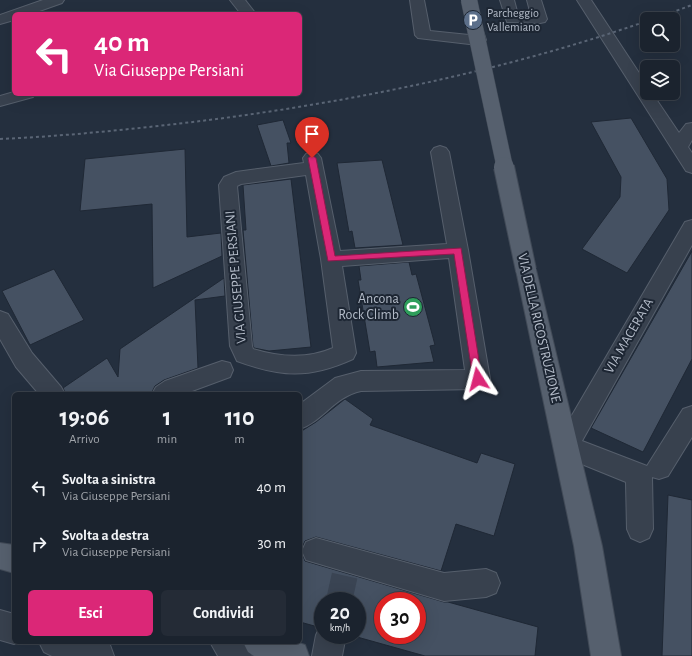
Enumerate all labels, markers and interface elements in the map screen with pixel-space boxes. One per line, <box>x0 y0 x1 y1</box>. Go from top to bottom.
place label: Parcheggio Vallemiano <box>487 7 540 33</box>
parking icon: Parcheggio Vallemiano <box>462 9 484 31</box>
map controls <box>640 12 680 100</box>
button: search <box>640 12 680 52</box>
icon: left <box>28 28 80 80</box>
text: 40 m <box>94 29 150 57</box>
button: layers <box>640 60 680 100</box>
text: Via Giuseppe Persiani <box>94 62 244 80</box>
pin <box>295 117 329 158</box>
icon: arrive <box>301 123 323 145</box>
street label: VIA GIUSEPPE PERSIANI <box>223 210 249 344</box>
street label: VIA DELLA RICOSTRUZIONE <box>515 252 563 404</box>
place label: Ancona Rock Climb <box>338 292 400 322</box>
sports icon: Ancona Rock Climb <box>402 296 424 318</box>
street label: VIA MACERATA <box>602 296 656 376</box>
position arrow <box>457 358 499 400</box>
text: 19:06 <box>60 406 109 430</box>
text: 1 <box>163 406 171 430</box>
text: 110 <box>225 406 254 430</box>
text: Arrivo <box>69 433 100 446</box>
text: min <box>157 433 177 446</box>
text: m <box>234 433 245 446</box>
text: Svolta a sinistra <box>62 472 156 487</box>
icon: left <box>28 477 50 499</box>
text: 40 m <box>256 480 286 495</box>
text: Via Giuseppe Persiani <box>62 490 170 503</box>
text: Svolta a destra <box>62 528 149 543</box>
icon: right <box>28 533 50 555</box>
text: 30 m <box>257 536 286 551</box>
text: Via Giuseppe Persiani <box>62 546 170 559</box>
button: Esci <box>28 590 153 636</box>
button: Condividi <box>161 590 286 636</box>
speed limit sign: 30 <box>374 592 426 644</box>
text: 20 <box>330 603 350 623</box>
text: km/h <box>330 623 350 633</box>

